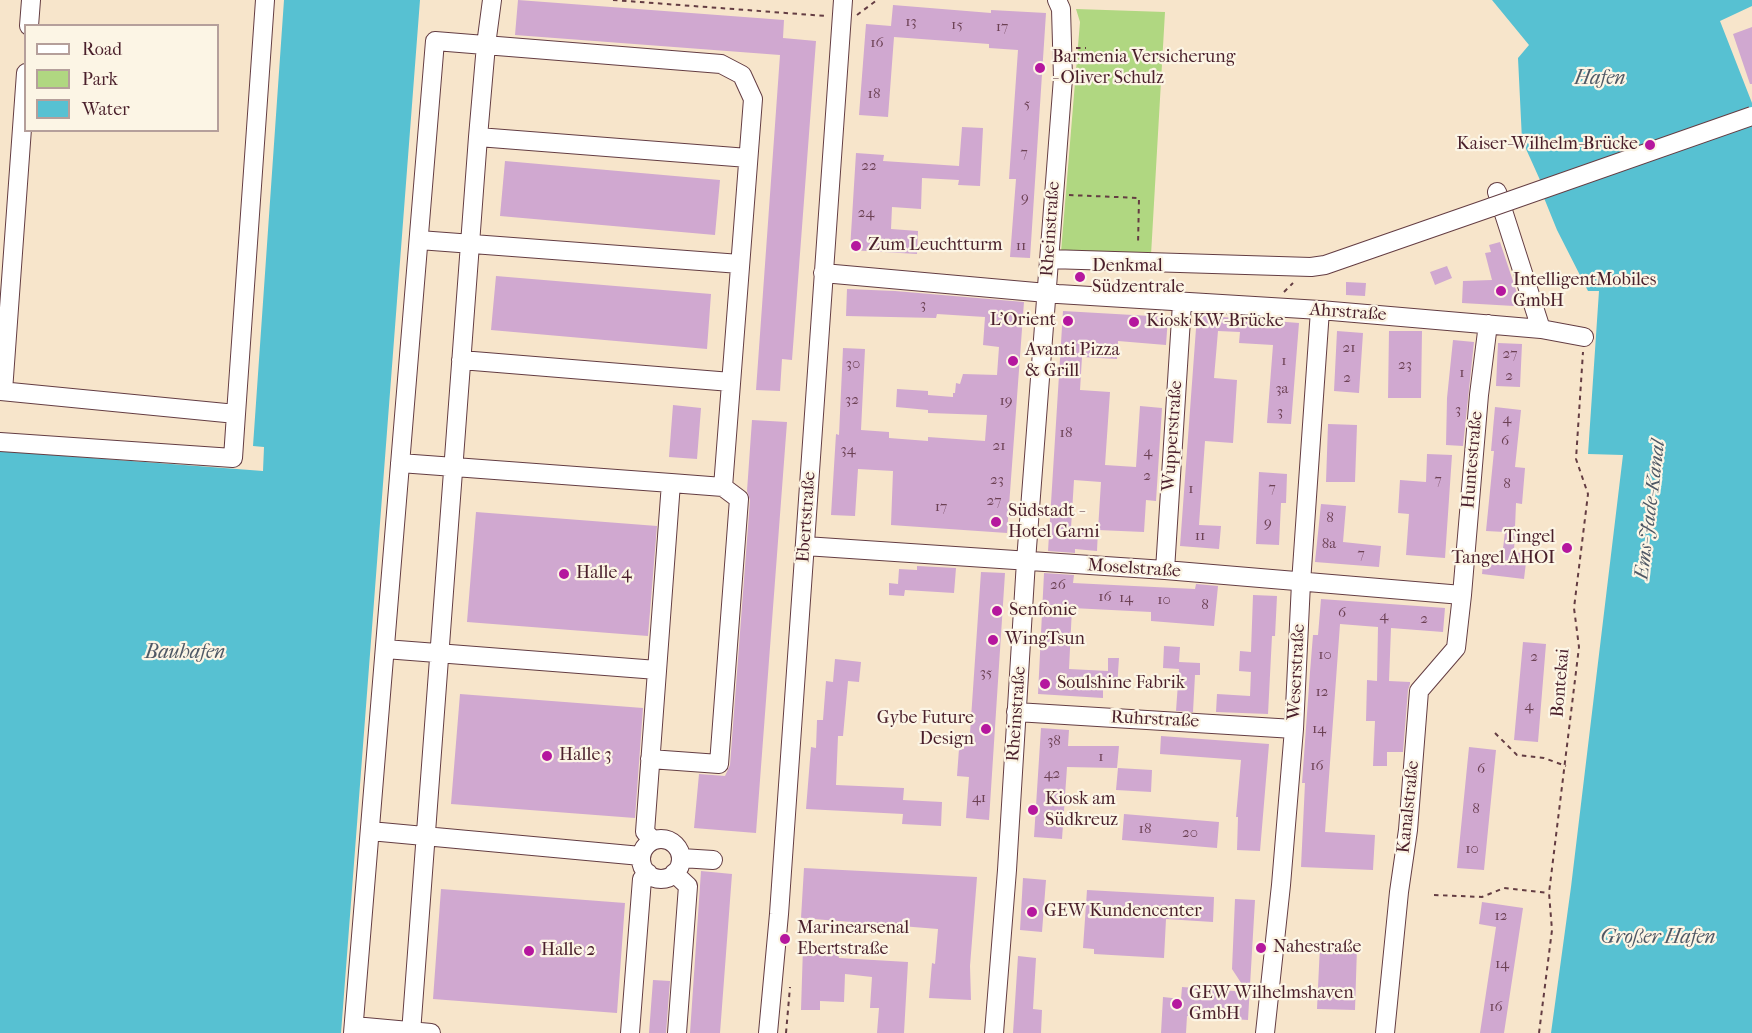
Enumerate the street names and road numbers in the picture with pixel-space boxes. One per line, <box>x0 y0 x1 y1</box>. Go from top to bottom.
street label: Rheinstraße <box>1037 181 1065 277</box>
street label: Ahrstraße <box>1309 300 1387 326</box>
street label: Wupperstraße <box>1158 380 1188 492</box>
street label: Huntestraße <box>1458 410 1488 510</box>
street label: Ebertstraße <box>793 471 821 563</box>
street label: Moselstraße <box>1087 555 1181 583</box>
street label: Weserstraße <box>1284 623 1310 721</box>
street label: Bontekai <box>1547 648 1575 718</box>
street label: Rheinstraße <box>1003 666 1031 762</box>
street label: Ruhrstraße <box>1110 707 1200 733</box>
street label: Kanalstraße <box>1393 760 1425 854</box>

